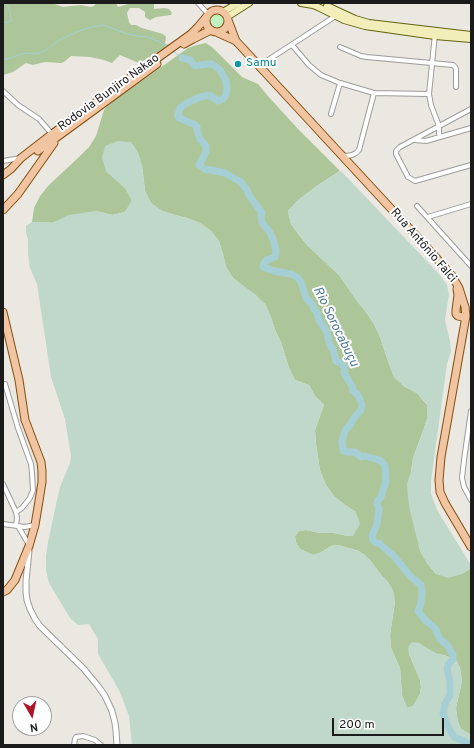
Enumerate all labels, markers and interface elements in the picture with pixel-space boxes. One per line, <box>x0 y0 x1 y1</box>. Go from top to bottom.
street label: Rodovia Bunjiro Nakao <box>56 51 162 135</box>
place label: Samu <box>246 57 277 71</box>
marker: Samu <box>233 59 243 69</box>
street label: Rua Antônio Falci <box>387 206 459 286</box>
water label: Rio Sorocabuçu <box>309 284 361 370</box>
north arrow <box>12 696 52 736</box>
scale bar <box>334 710 446 736</box>
text: 200 m <box>339 717 375 733</box>
text: N <box>29 719 39 734</box>

